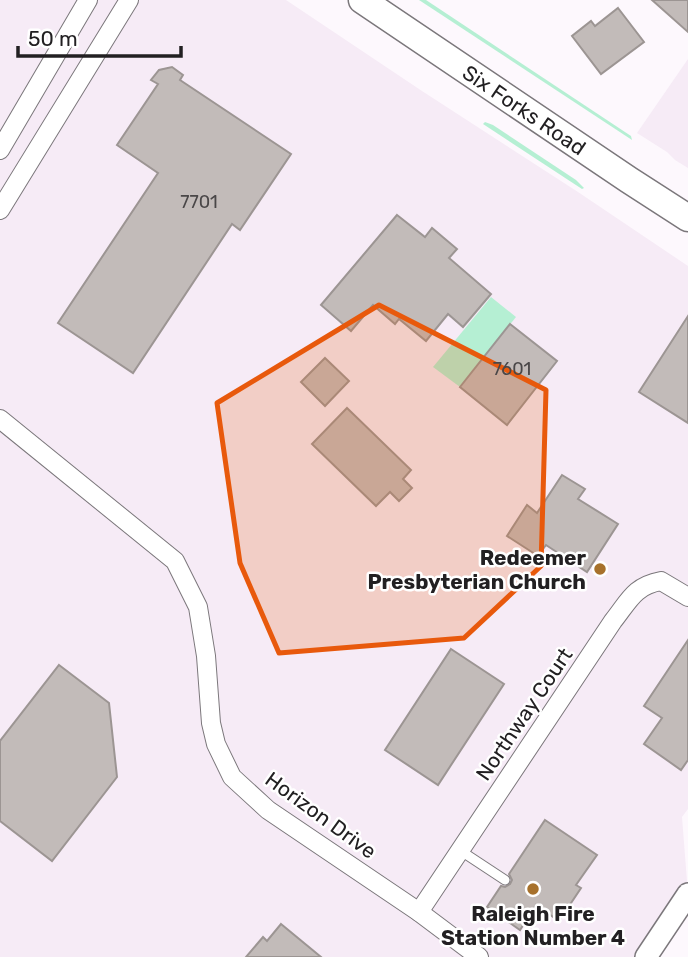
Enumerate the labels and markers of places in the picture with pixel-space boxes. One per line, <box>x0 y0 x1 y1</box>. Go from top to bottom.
place label: Redeemer Presbyterian Church <box>367 545 586 594</box>
marker: Redeemer Presbyterian Church <box>592 561 608 577</box>
marker: Raleigh Fire Station Number 4 <box>525 881 541 897</box>
place label: Raleigh Fire Station Number 4 <box>441 901 625 950</box>

